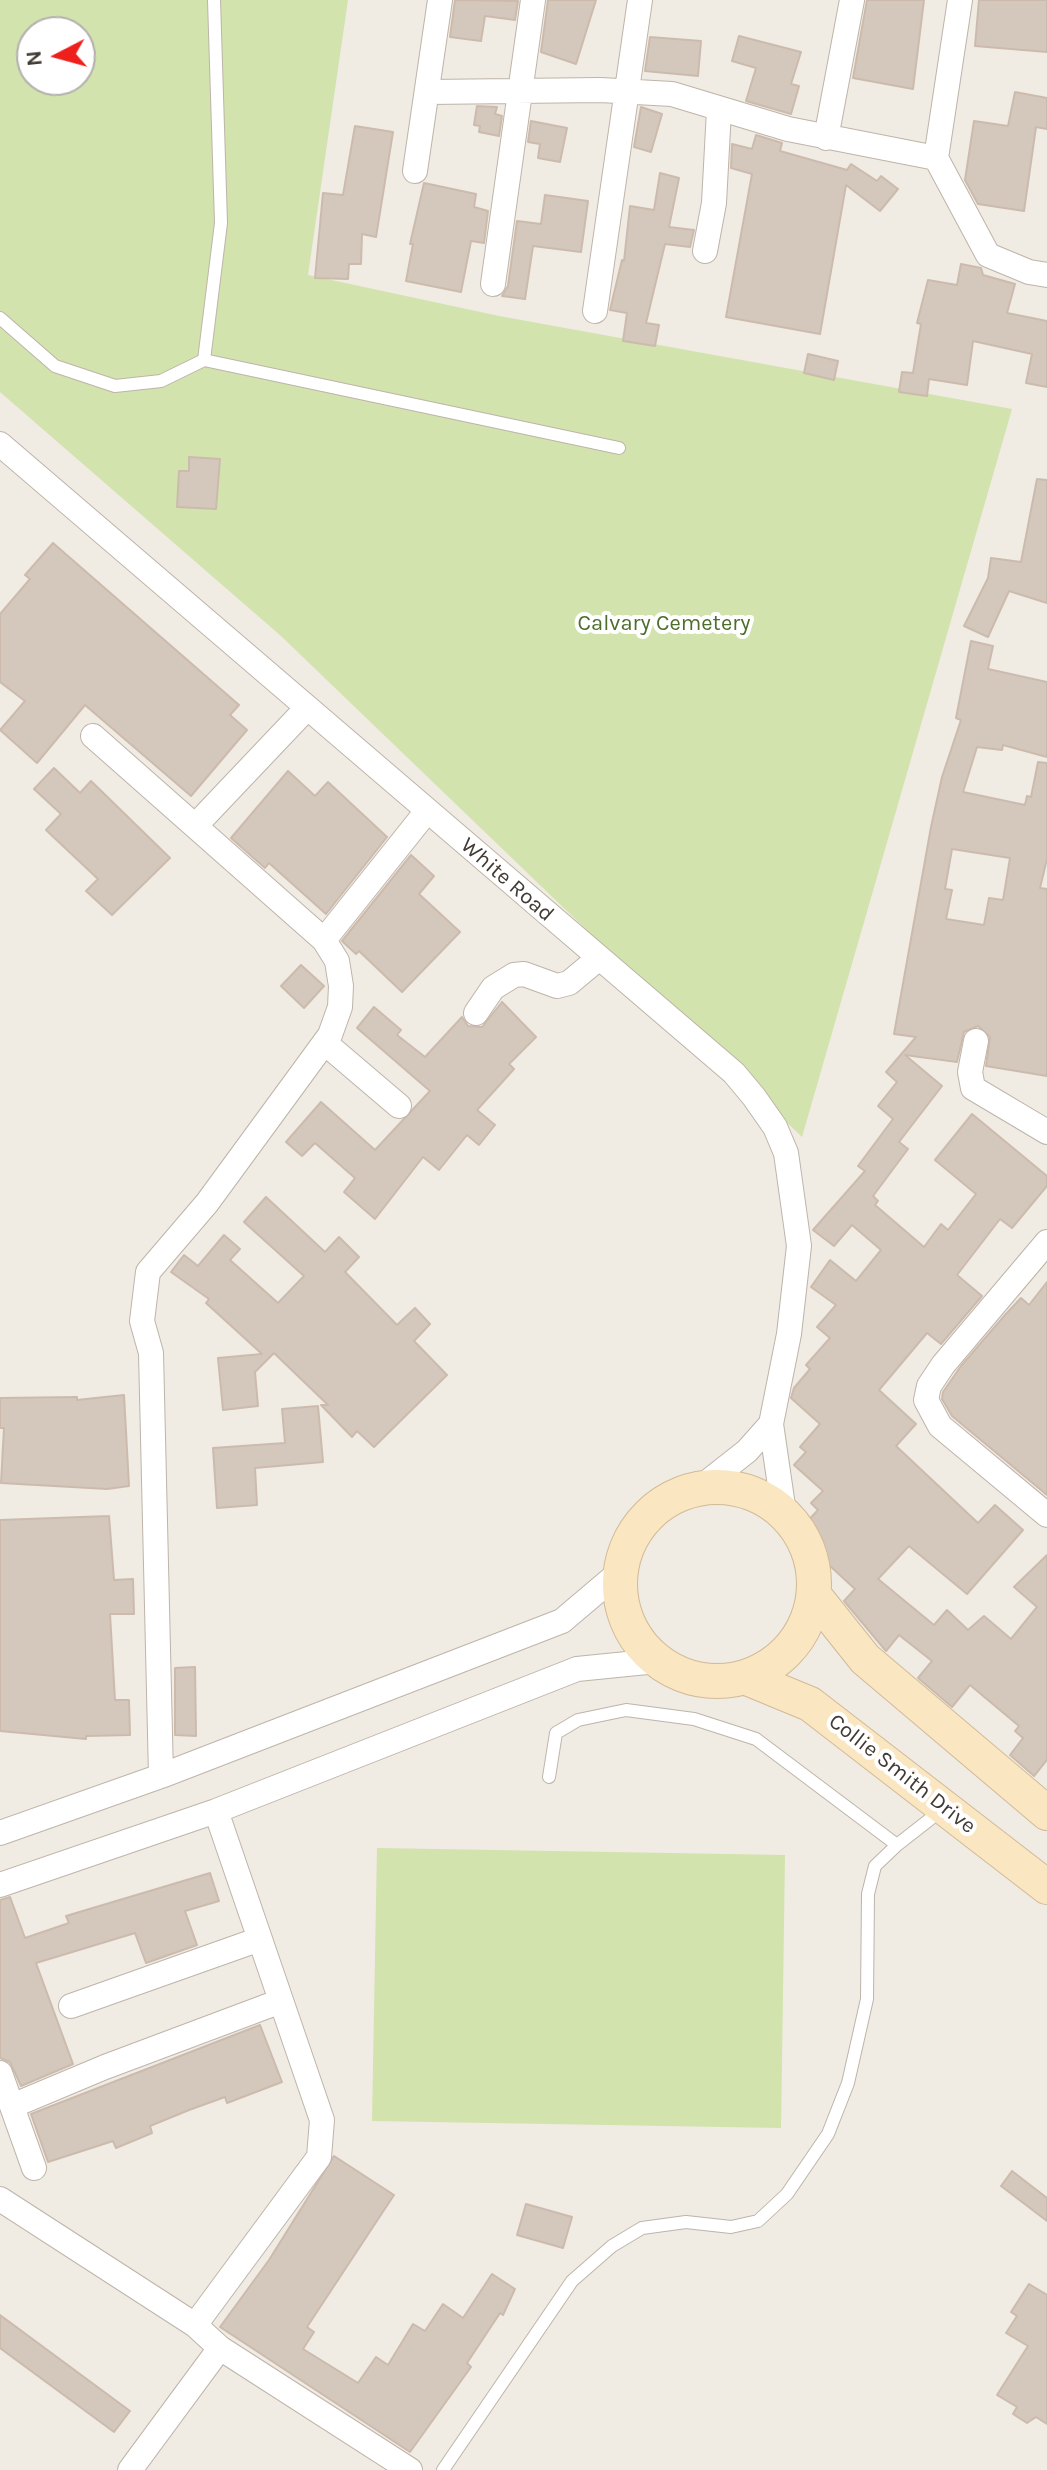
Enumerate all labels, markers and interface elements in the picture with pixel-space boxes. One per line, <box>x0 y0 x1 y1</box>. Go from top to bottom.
north arrow <box>16 16 96 96</box>
text: N <box>20 49 48 68</box>
park label: Calvary Cemetery <box>578 611 750 637</box>
street label: White Road <box>455 832 559 928</box>
street label: Collie Smith Drive <box>823 1708 981 1840</box>

